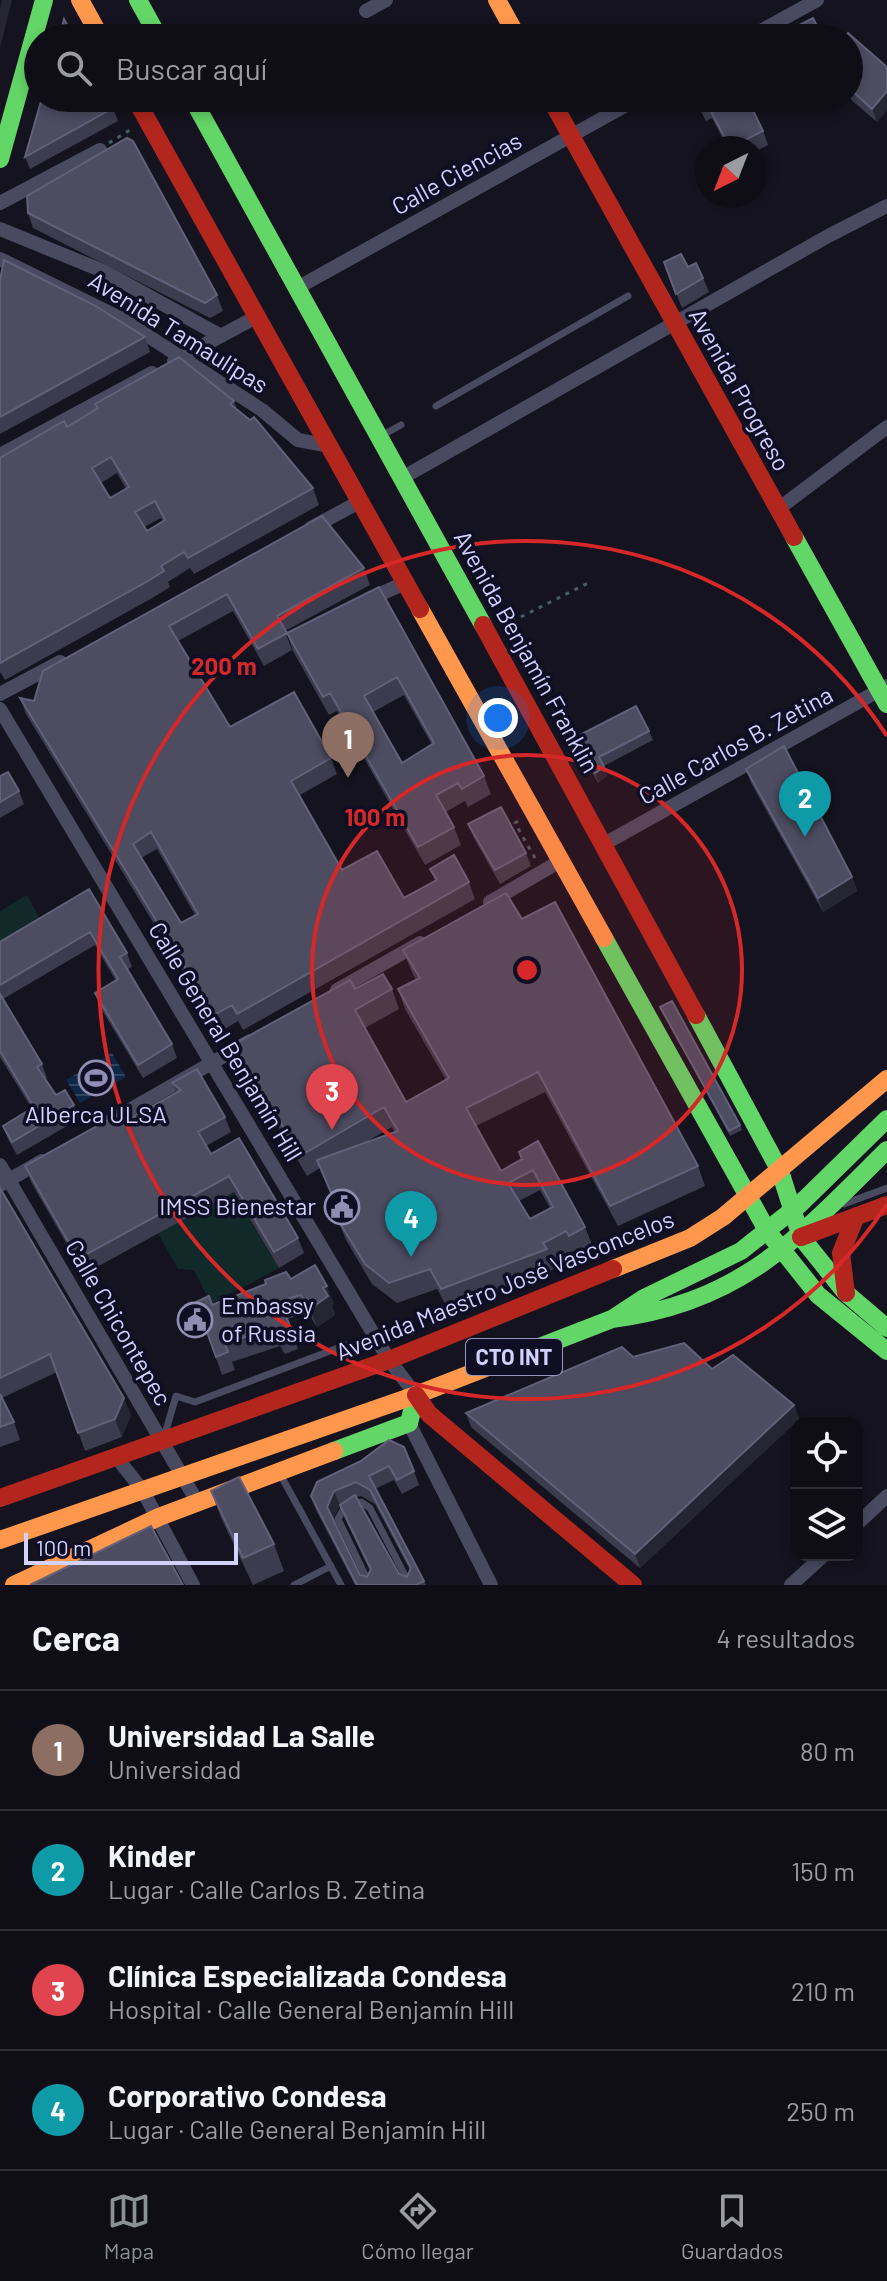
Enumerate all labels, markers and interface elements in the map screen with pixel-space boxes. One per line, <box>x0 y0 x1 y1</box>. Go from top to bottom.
search box <box>24 24 863 112</box>
icon: search <box>52 46 96 90</box>
text: Buscar aquí <box>116 50 267 86</box>
street label: Calle Ciencias <box>386 125 526 220</box>
north arrow <box>695 136 767 208</box>
street label: Avenida Tamaulipas <box>84 265 274 399</box>
street label: Avenida Progreso <box>684 303 797 476</box>
street label: Avenida Benjamín Franklin <box>449 525 606 777</box>
text: 200 m <box>191 651 257 680</box>
street label: Calle Carlos B. Zetina <box>633 679 837 810</box>
your location <box>478 698 518 738</box>
pin: 1 <box>322 712 374 778</box>
pin: 2 <box>779 771 831 837</box>
text: 100 m <box>345 802 405 831</box>
street label: Calle General Benjamín Hill <box>143 916 309 1166</box>
centre of rings <box>513 956 541 984</box>
sports icon: Alberca ULSA <box>77 1059 115 1097</box>
pin: 3 <box>306 1064 358 1130</box>
place label: Alberca ULSA <box>25 1099 167 1128</box>
public building icon: IMSS Bienestar <box>323 1188 361 1226</box>
place label: IMSS Bienestar <box>159 1191 316 1220</box>
pin: 4 <box>385 1191 437 1257</box>
street label: Avenida Maestro José Vasconcelos <box>331 1203 678 1366</box>
street label: Calle Chicontepec <box>60 1234 179 1410</box>
place label: Embassy of Russia <box>221 1290 316 1347</box>
public building icon: Embassy of Russia <box>176 1301 214 1339</box>
road number: CTO INT <box>466 1339 562 1375</box>
map controls <box>791 1417 863 1561</box>
button: locate <box>791 1417 863 1489</box>
button: layers <box>791 1489 863 1561</box>
scale bar <box>24 1529 238 1565</box>
text: 100 m <box>36 1534 91 1560</box>
text: Cerca <box>32 1617 120 1658</box>
text: 4 resultados <box>716 1622 855 1653</box>
text: Universidad La Salle <box>108 1717 375 1753</box>
text: 1 <box>53 1735 63 1766</box>
text: 80 m <box>800 1735 855 1766</box>
text: Universidad <box>108 1753 241 1784</box>
text: Kinder <box>108 1837 196 1873</box>
text: 2 <box>51 1855 65 1886</box>
text: 150 m <box>791 1855 855 1886</box>
text: Lugar · Calle Carlos B. Zetina <box>108 1873 425 1904</box>
text: Clínica Especializada Condesa <box>108 1957 507 1993</box>
text: 3 <box>51 1975 65 2006</box>
text: 210 m <box>791 1975 855 2006</box>
text: Hospital · Calle General Benjamín Hill <box>108 1993 514 2024</box>
text: Corporativo Condesa <box>108 2077 387 2113</box>
text: 4 <box>50 2095 66 2126</box>
text: 250 m <box>786 2095 855 2126</box>
text: Lugar · Calle General Benjamín Hill <box>108 2113 486 2144</box>
tab: Mapa <box>104 2189 154 2263</box>
tab: Cómo llegar <box>361 2189 474 2263</box>
tab: Guardados <box>681 2189 783 2263</box>

